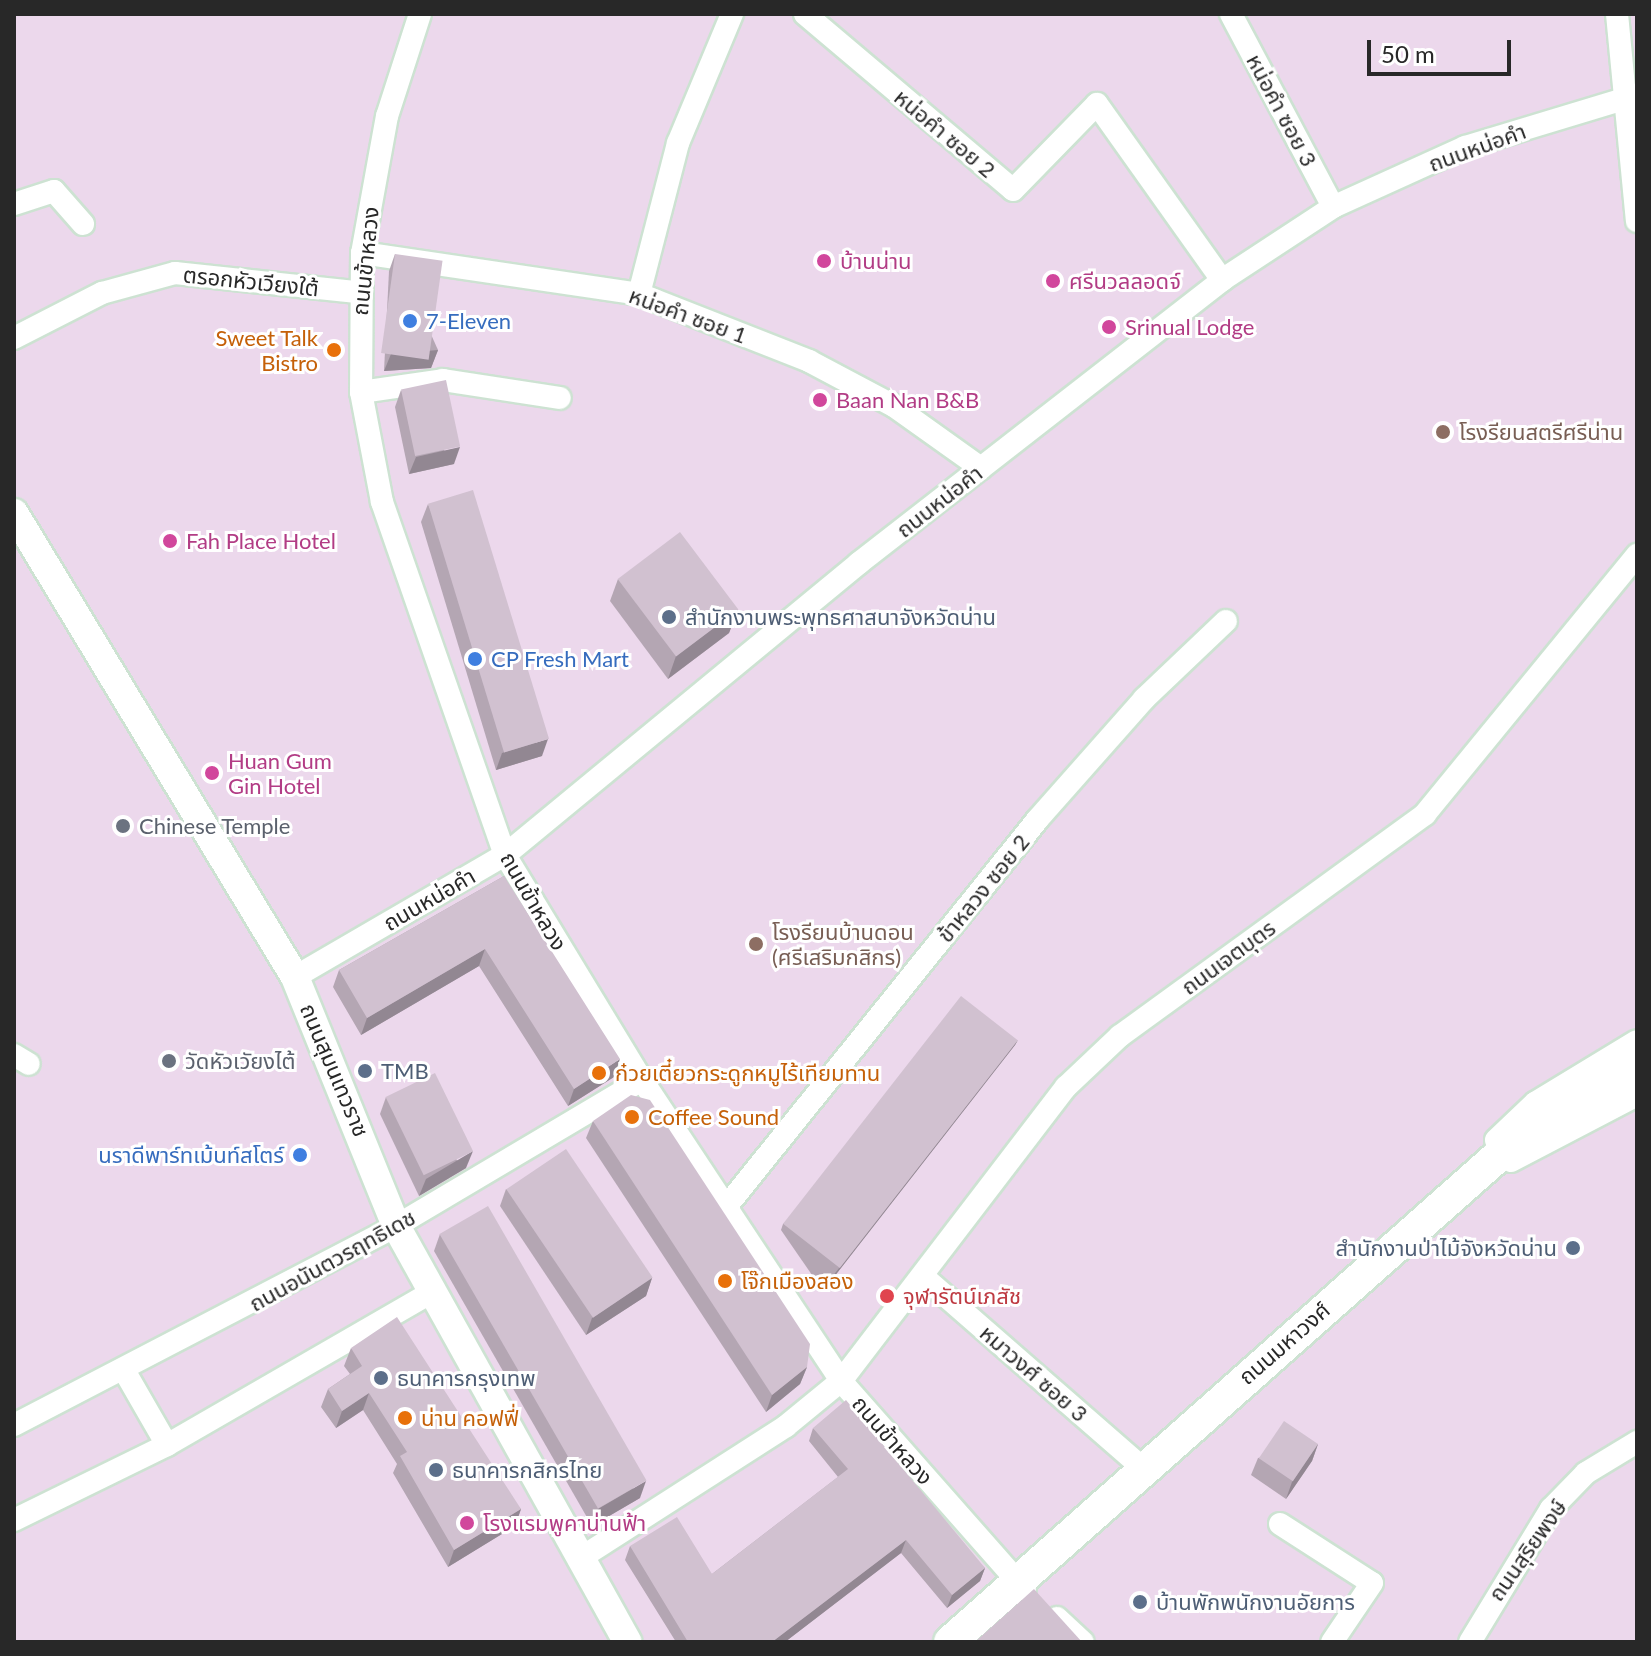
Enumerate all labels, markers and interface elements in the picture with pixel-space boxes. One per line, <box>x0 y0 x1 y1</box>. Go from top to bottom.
scale bar <box>1371 24 1515 74</box>
text: 50 m <box>1381 39 1435 68</box>
street label: หน่อคำ ซอย 3 <box>1241 49 1323 171</box>
street label: หน่อคำ ซอย 2 <box>889 83 1001 183</box>
street label: ถนนหน่อคำ <box>1425 117 1529 177</box>
street label: ถนนข้าหลวง <box>346 205 384 317</box>
place label: บ้านน่าน <box>840 248 912 274</box>
marker: บ้านน่าน <box>815 252 833 270</box>
street label: ตรอกหัวเวียงใต้ <box>182 261 320 301</box>
place label: ศรีนวลลอดจ์ <box>1069 268 1181 294</box>
marker: ศรีนวลลอดจ์ <box>1044 272 1062 290</box>
street label: หน่อคำ ซอย 1 <box>625 281 751 349</box>
place label: 7-Eleven <box>426 308 511 334</box>
marker: 7-Eleven <box>401 312 419 330</box>
place label: Srinual Lodge <box>1125 314 1254 340</box>
marker: Srinual Lodge <box>1100 318 1118 336</box>
place label: Sweet Talk Bistro <box>215 324 318 376</box>
marker: Sweet Talk Bistro <box>325 341 343 359</box>
place label: Baan Nan B&B <box>836 387 979 413</box>
marker: Baan Nan B&B <box>811 391 829 409</box>
place label: โรงรียนสตรีศรีน่าน <box>1459 419 1623 445</box>
marker: โรงรียนสตรีศรีน่าน <box>1434 423 1452 441</box>
street label: ถนนหน่อคำ <box>891 459 987 543</box>
place label: Fah Place Hotel <box>186 528 336 554</box>
marker: Fah Place Hotel <box>161 532 179 550</box>
place label: สำนักงานพระพุทธศาสนาจังหวัดน่าน <box>685 604 996 630</box>
marker: สำนักงานพระพุทธศาสนาจังหวัดน่าน <box>660 608 678 626</box>
place label: CP Fresh Mart <box>491 646 630 672</box>
marker: CP Fresh Mart <box>466 650 484 668</box>
place label: Huan Gum Gin Hotel <box>228 747 332 798</box>
marker: Huan Gum Gin Hotel <box>203 764 221 782</box>
place label: Chinese Temple <box>139 813 291 839</box>
marker: Chinese Temple <box>114 817 132 835</box>
street label: ข้าหลวง ซอย 2 <box>932 829 1034 947</box>
street label: ถนนข้าหลวง <box>495 847 573 955</box>
street label: ถนนหน่อคำ <box>378 862 480 936</box>
street label: ถนนเจตบุตร <box>1176 914 1280 1000</box>
place label: โรงรียนบ้านดอน (ศรีเสริมกสิกร) <box>772 918 914 970</box>
marker: โรงรียนบ้านดอน (ศรีเสริมกสิกร) <box>747 935 765 953</box>
street label: ถนนสุมนเทวราช <box>295 999 375 1141</box>
place label: วัดหัวเวัยงไต้ <box>185 1048 296 1074</box>
marker: วัดหัวเวัยงไต้ <box>160 1052 178 1070</box>
place label: TMB <box>381 1058 429 1084</box>
place label: ก๋วยเตี๋ยวกระดูกหมูไร้เทียมทาน <box>615 1060 880 1086</box>
marker: TMB <box>356 1062 374 1080</box>
marker: ก๋วยเตี๋ยวกระดูกหมูไร้เทียมทาน <box>590 1064 608 1082</box>
place label: Coffee Sound <box>648 1104 779 1130</box>
marker: Coffee Sound <box>623 1108 641 1126</box>
place label: นราดีพาร์ทเม้นท์สโตร์ <box>98 1142 284 1168</box>
marker: นราดีพาร์ทเม้นท์สโตร์ <box>291 1146 309 1164</box>
street label: ถนนอนันตวรฤทธิเดช <box>244 1203 420 1317</box>
place label: สำนักงานป่าไม้จังหวัดน่าน <box>1335 1235 1557 1261</box>
marker: สำนักงานป่าไม้จังหวัดน่าน <box>1564 1239 1582 1257</box>
place label: โจ๊กเมืองสอง <box>741 1268 854 1294</box>
marker: โจ๊กเมืองสอง <box>716 1272 734 1290</box>
place label: จุฬารัตน์เภสัช <box>903 1283 1021 1309</box>
marker: จุฬารัตน์เภสัช <box>878 1287 896 1305</box>
street label: ถนนมหาวงศ์ <box>1233 1296 1335 1390</box>
street label: หมาวงศ์ ซอย 3 <box>975 1319 1093 1427</box>
place label: ธนาคารกรุงเทพ <box>397 1365 535 1391</box>
marker: ธนาคารกรุงเทพ <box>372 1369 390 1387</box>
street label: ถนนข้าหลวง <box>847 1390 939 1490</box>
place label: น่าน คอฟฟี่ <box>421 1405 519 1431</box>
marker: น่าน คอฟฟี่ <box>396 1409 414 1427</box>
place label: ธนาคารกสิกรไทย <box>452 1457 602 1483</box>
marker: ธนาคารกสิกรไทย <box>427 1461 445 1479</box>
street label: ถนนสุริยพงษ์ <box>1482 1494 1572 1606</box>
place label: โรงแรมพูคาน่านฟ้า <box>483 1510 646 1536</box>
marker: โรงแรมพูคาน่านฟ้า <box>458 1514 476 1532</box>
place label: บ้านพักพนักงานอัยการ <box>1156 1589 1355 1615</box>
marker: บ้านพักพนักงานอัยการ <box>1131 1593 1149 1611</box>

